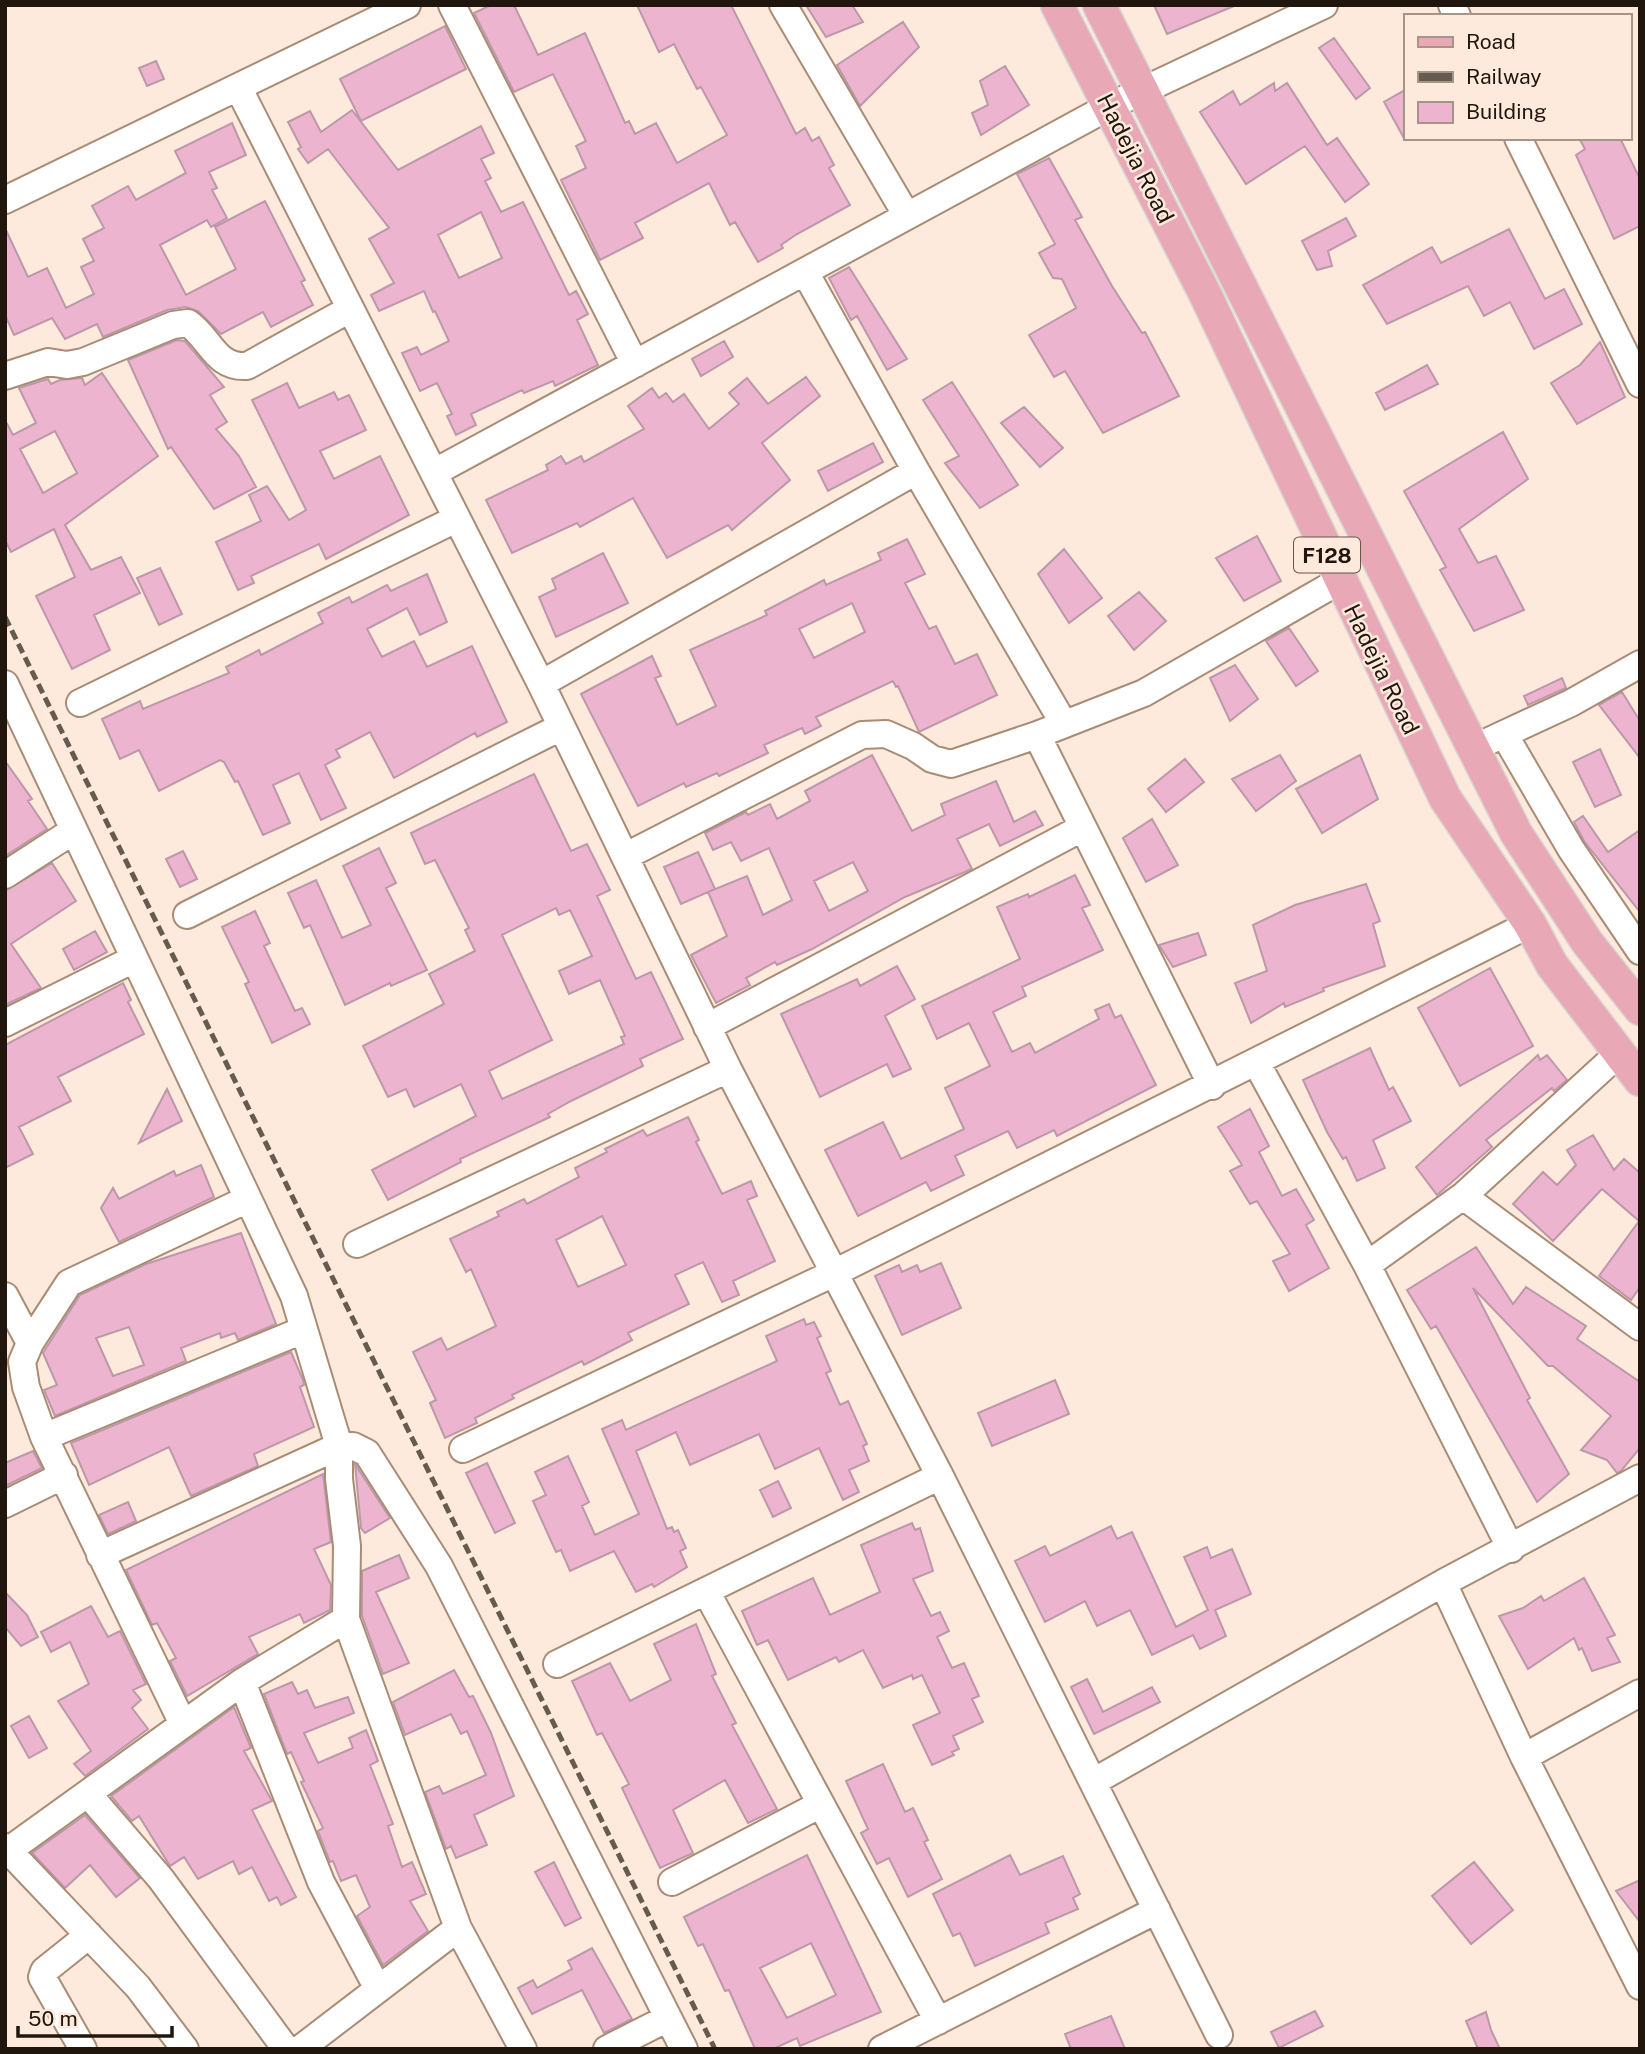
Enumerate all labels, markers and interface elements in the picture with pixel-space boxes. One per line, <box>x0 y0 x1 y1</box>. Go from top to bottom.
legend <box>1404 14 1631 140</box>
text: Road <box>1466 29 1516 54</box>
text: Railway <box>1466 64 1542 89</box>
street label: Hadejia Road <box>1092 89 1180 227</box>
text: Building <box>1466 99 1547 124</box>
road number: F128 <box>1294 538 1360 572</box>
street label: Hadejia Road <box>1339 599 1425 739</box>
scale bar <box>18 1994 172 2038</box>
text: 50 m <box>28 2006 78 2031</box>

